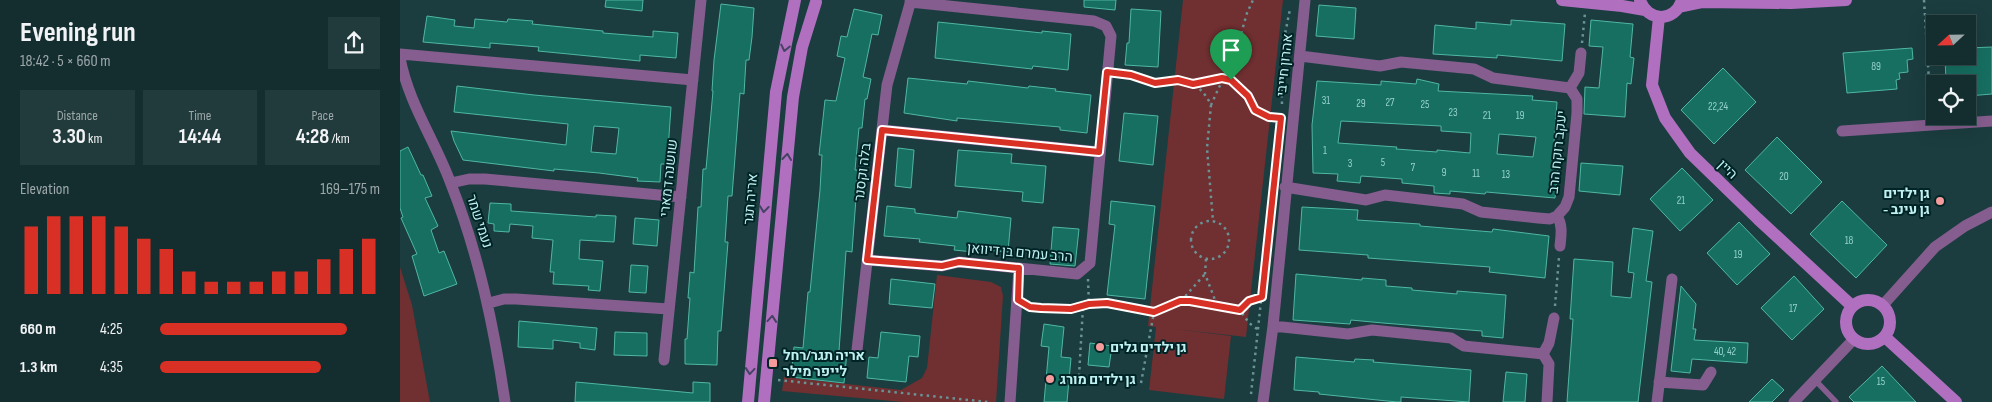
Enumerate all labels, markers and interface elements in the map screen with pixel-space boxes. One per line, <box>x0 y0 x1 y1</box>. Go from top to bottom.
north arrow <box>1926 15 1976 65</box>
map controls <box>1926 15 1976 125</box>
text: Evening run <box>20 16 136 49</box>
button: share <box>328 17 380 69</box>
pin <box>1210 29 1252 80</box>
street label: אהרון חייבי <box>1273 33 1296 97</box>
icon: arrive <box>1217 36 1245 64</box>
one-way arrow <box>780 43 791 52</box>
text: 18:42 · 5 × 660 m <box>20 52 111 71</box>
house number: 89 <box>1871 60 1881 73</box>
button: locate <box>1926 75 1976 125</box>
house number: 31 <box>1322 94 1330 107</box>
house number: 27 <box>1386 96 1395 109</box>
house number: 29 <box>1356 97 1366 110</box>
house number: 25 <box>1421 98 1429 111</box>
house number: 22,24 <box>1708 100 1728 113</box>
house number: 23 <box>1448 106 1458 119</box>
text: Distance <box>57 107 98 124</box>
text: Time <box>189 107 211 124</box>
text: Pace <box>312 107 334 124</box>
house number: 21 <box>1483 109 1491 122</box>
house number: 19 <box>1516 109 1524 122</box>
street label: יעקב רוקח הרב <box>1545 110 1570 194</box>
text: 3.30 <box>52 124 86 149</box>
text: 14:44 <box>179 124 221 149</box>
text: 4:28 <box>296 124 329 149</box>
text: km <box>86 130 102 147</box>
text: /km <box>329 130 350 147</box>
street label: שושנה דמארי <box>656 138 681 218</box>
street label: בלה וקסנר <box>850 141 875 202</box>
house number: 1 <box>1323 144 1327 157</box>
one-way arrow <box>781 153 792 161</box>
house number: 5 <box>1381 156 1385 169</box>
street label: היין <box>1714 156 1741 183</box>
house number: 3 <box>1348 157 1353 170</box>
house number: 7 <box>1411 161 1416 174</box>
house number: 9 <box>1442 166 1447 179</box>
house number: 11 <box>1472 167 1480 180</box>
house number: 13 <box>1502 168 1511 181</box>
house number: 20 <box>1779 170 1789 183</box>
street label: אריה תגר <box>740 173 761 225</box>
text: Elevation <box>20 180 69 199</box>
text: 169–175 m <box>320 180 380 199</box>
place label: גן ילדים - גן עינב <box>1883 185 1930 218</box>
street label: נעמי שמר <box>463 192 496 250</box>
house number: 21 <box>1677 194 1685 207</box>
marker: גן ילדים - גן עינב <box>1934 195 1946 207</box>
one-way arrow <box>759 205 770 213</box>
house number: 18 <box>1845 234 1854 247</box>
street label: הרב עמרם בן דיוואן <box>966 239 1074 266</box>
house number: 19 <box>1734 248 1742 261</box>
house number: 17 <box>1789 302 1798 315</box>
one-way arrow <box>766 314 777 322</box>
text: 660 m <box>20 320 56 339</box>
text: 4:25 <box>100 320 123 339</box>
place label: גן ילדים גלים <box>1110 339 1187 356</box>
marker: גן ילדים גלים <box>1094 341 1106 353</box>
house number: 40, 42 <box>1714 345 1737 358</box>
place label: אריה תגר/רחל לייפר מילר <box>783 347 865 380</box>
marker: אריה תגר/רחל לייפר מילר <box>767 357 779 369</box>
text: 1.3 km <box>20 358 57 377</box>
text: 4:35 <box>100 358 123 377</box>
one-way arrow <box>745 367 756 375</box>
place label: גן ילדים מורג <box>1060 371 1136 388</box>
marker: גן ילדים מורג <box>1044 373 1056 385</box>
house number: 15 <box>1877 375 1885 388</box>

